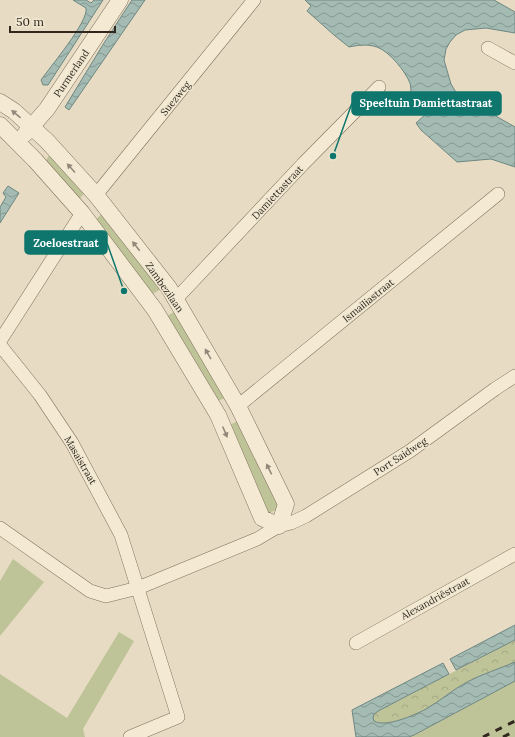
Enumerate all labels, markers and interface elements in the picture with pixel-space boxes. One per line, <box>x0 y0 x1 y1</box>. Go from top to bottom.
scale bar <box>10 8 115 34</box>
text: 50 m <box>16 14 44 29</box>
street label: Purmerland <box>51 47 92 100</box>
street label: Suezweg <box>157 78 194 118</box>
callout: Speeltuin Damiettastraat <box>352 92 501 115</box>
text: Speeltuin Damiettastraat <box>360 96 493 110</box>
one-way arrow <box>11 109 21 118</box>
street label: Damiettastraat <box>249 162 306 222</box>
one-way arrow <box>67 163 76 173</box>
callout: Zoeloestraat <box>25 231 107 254</box>
text: Zoeloestraat <box>33 236 99 250</box>
one-way arrow <box>132 241 140 252</box>
street label: Zambezilaan <box>142 260 187 315</box>
street label: Ismailiastraat <box>340 276 397 325</box>
one-way arrow <box>204 348 211 360</box>
one-way arrow <box>222 427 228 438</box>
street label: Masaistraat <box>61 434 100 487</box>
street label: Port Saidweg <box>371 434 430 479</box>
one-way arrow <box>266 463 272 475</box>
street label: Alexandriëstraat <box>398 574 472 623</box>

